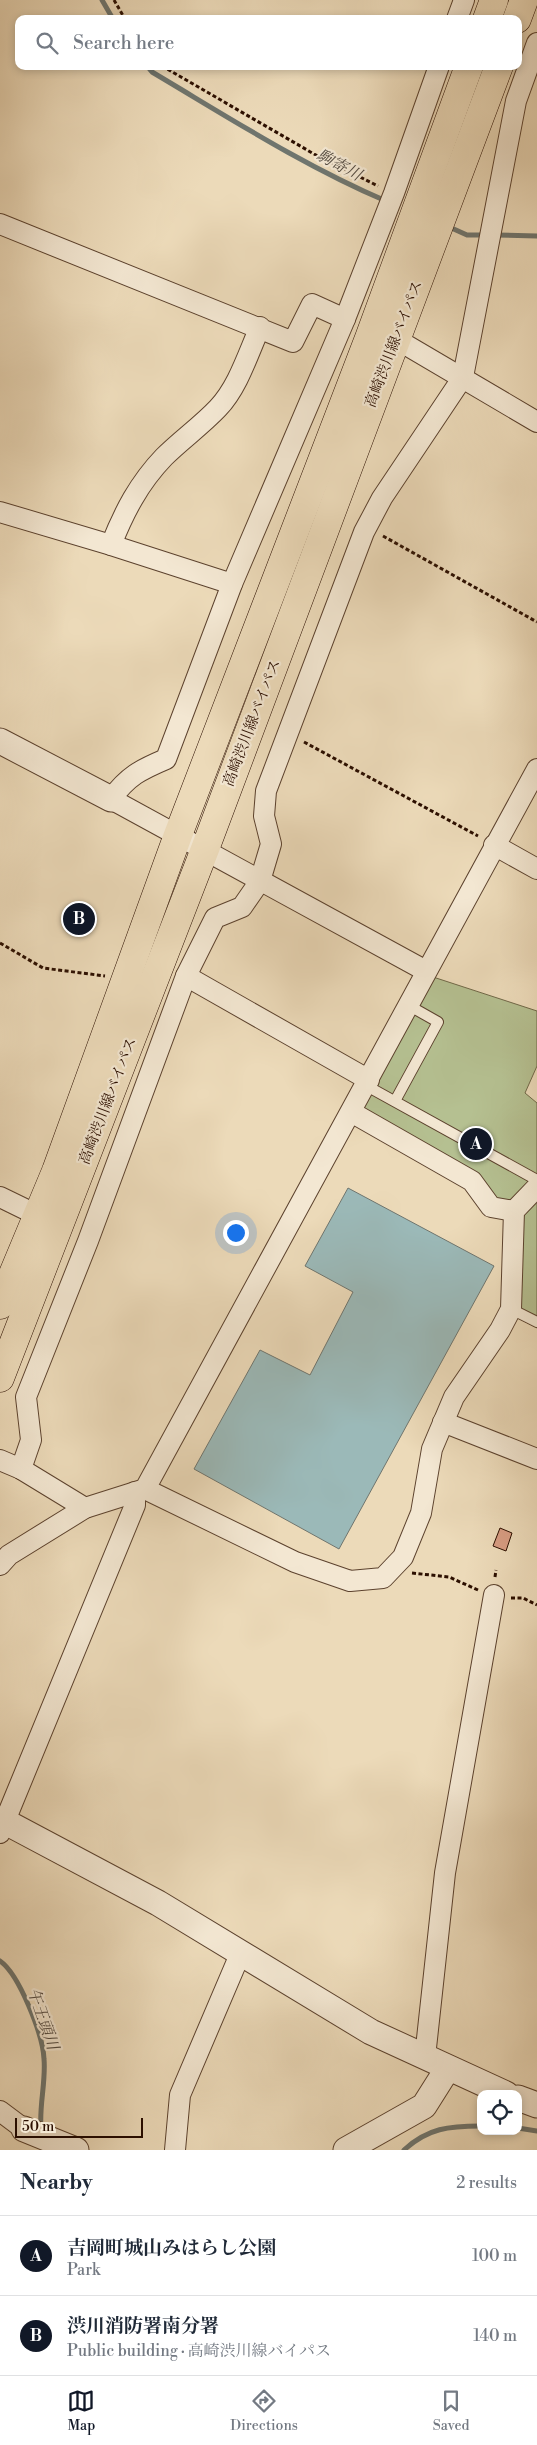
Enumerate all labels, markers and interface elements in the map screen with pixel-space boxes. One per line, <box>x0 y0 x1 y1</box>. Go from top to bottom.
search box <box>15 15 522 70</box>
icon: search <box>33 29 61 57</box>
text: Search here <box>73 31 174 55</box>
water label: 駒寄川 <box>313 145 367 186</box>
street label: 高崎渋川線バイパス <box>361 278 427 410</box>
street label: 高崎渋川線バイパス <box>219 657 285 789</box>
pin: B <box>63 900 95 938</box>
street label: 高崎渋川線バイパス <box>75 1035 141 1167</box>
pin: A <box>460 1125 492 1163</box>
your location <box>223 1220 249 1246</box>
water label: 午王頭川 <box>23 1985 64 2054</box>
map controls <box>477 2090 522 2135</box>
button: locate <box>477 2090 522 2135</box>
scale bar <box>15 2115 142 2138</box>
text: 50 m <box>22 2118 54 2136</box>
text: Nearby <box>20 2170 93 2196</box>
text: 2 results <box>456 2173 517 2193</box>
text: 吉岡町城山みはらし公園 <box>67 2236 276 2260</box>
text: A <box>30 2246 42 2266</box>
text: 100 m <box>472 2246 517 2266</box>
text: Park <box>67 2260 100 2280</box>
text: 渋川消防署南分署 <box>67 2314 219 2338</box>
text: B <box>30 2326 42 2346</box>
text: 140 m <box>473 2326 517 2346</box>
text: Public building · 高崎渋川線バイパス <box>67 2341 331 2361</box>
tab: Map <box>67 2387 95 2435</box>
tab: Directions <box>230 2387 298 2435</box>
tab: Saved <box>433 2387 470 2435</box>

